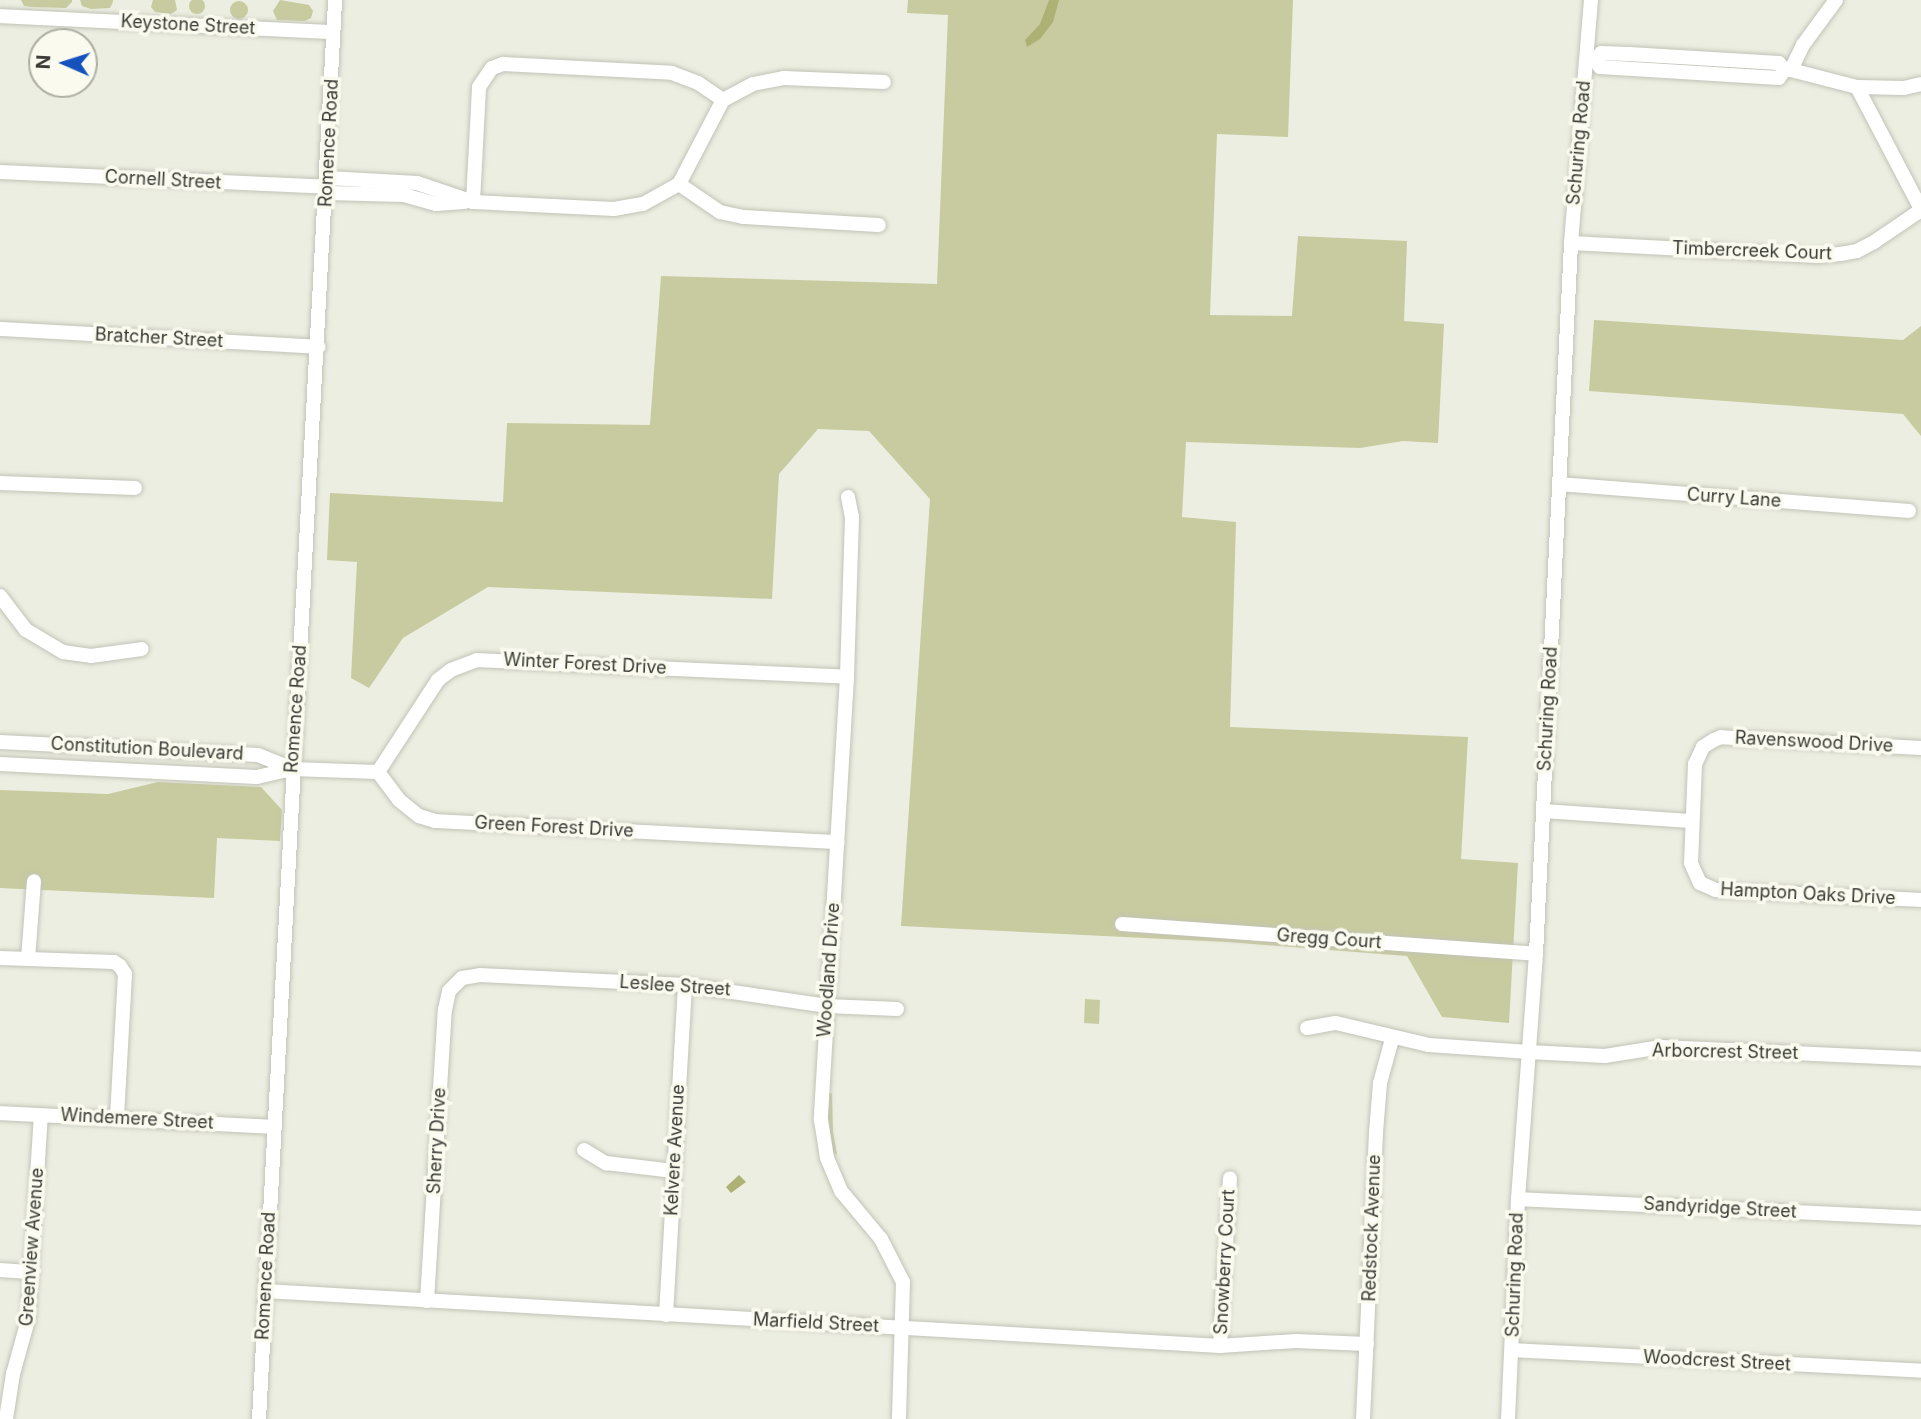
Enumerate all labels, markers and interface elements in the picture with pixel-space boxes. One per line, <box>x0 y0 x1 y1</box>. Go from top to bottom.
street label: Keystone Street <box>120 11 256 39</box>
north arrow <box>28 28 98 98</box>
text: N <box>32 54 55 70</box>
street label: Romence Road <box>315 78 343 208</box>
street label: Schuring Road <box>1563 80 1595 206</box>
street label: Cornell Street <box>104 166 222 194</box>
street label: Timbercreek Court <box>1672 237 1832 265</box>
street label: Bratcher Street <box>94 324 224 352</box>
street label: Curry Lane <box>1686 484 1782 512</box>
street label: Romence Road <box>281 644 311 774</box>
street label: Schuring Road <box>1534 646 1562 772</box>
street label: Winter Forest Drive <box>503 649 667 679</box>
street label: Ravenswood Drive <box>1734 727 1894 757</box>
street label: Constitution Boulevard <box>50 733 244 765</box>
street label: Green Forest Drive <box>474 812 634 842</box>
street label: Hampton Oaks Drive <box>1720 879 1896 909</box>
street label: Woodland Drive <box>814 902 844 1038</box>
street label: Gregg Court <box>1276 925 1382 953</box>
street label: Leslee Street <box>619 971 731 1001</box>
street label: Arborcrest Street <box>1652 1040 1798 1064</box>
street label: Kelvere Avenue <box>661 1084 689 1216</box>
street label: Sherry Drive <box>423 1087 451 1195</box>
street label: Windemere Street <box>60 1104 214 1134</box>
street label: Redstock Avenue <box>1359 1154 1385 1302</box>
street label: Greenview Avenue <box>16 1167 48 1327</box>
street label: Snowberry Court <box>1210 1189 1240 1335</box>
street label: Sandyridge Street <box>1643 1193 1797 1223</box>
street label: Romence Road <box>252 1211 280 1341</box>
street label: Schuring Road <box>1502 1212 1528 1338</box>
street label: Marfield Street <box>752 1309 880 1337</box>
street label: Woodcrest Street <box>1643 1346 1791 1376</box>

